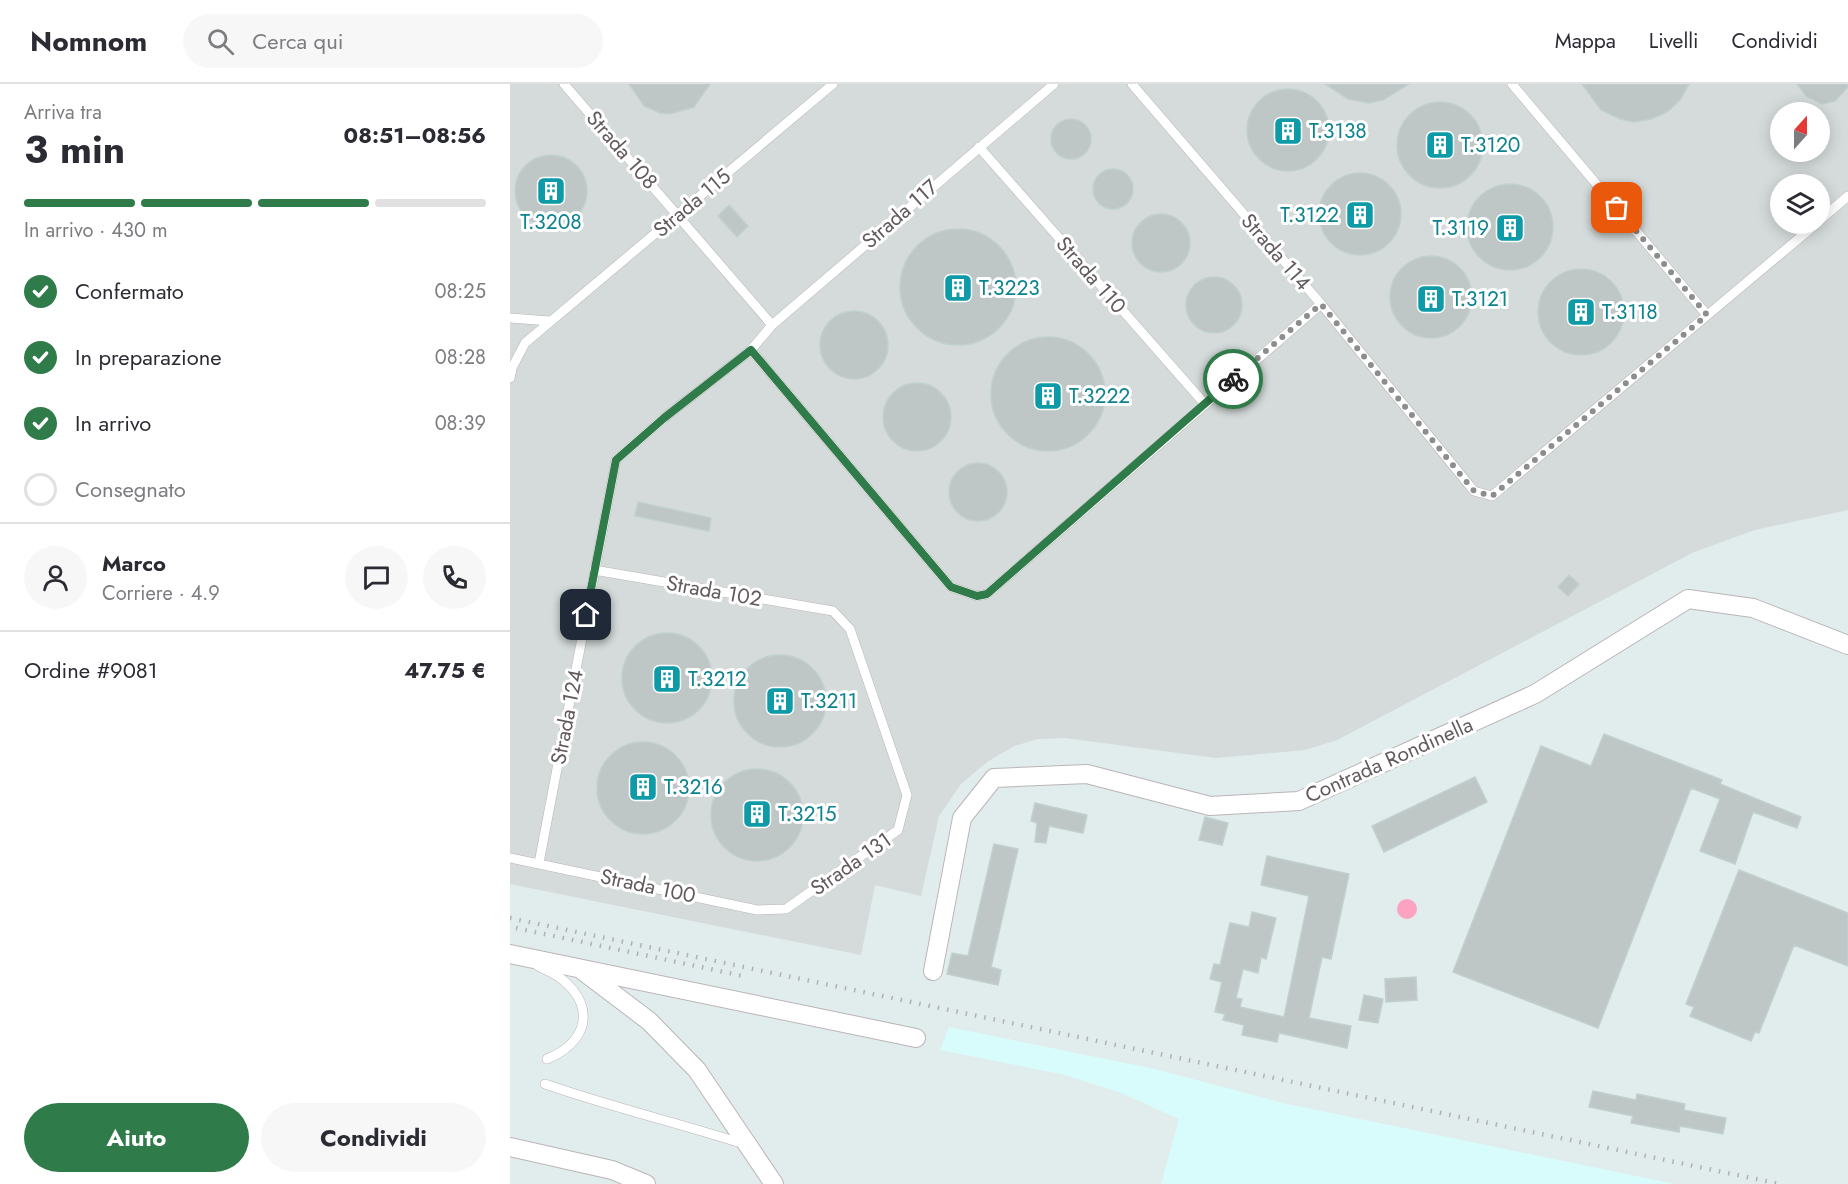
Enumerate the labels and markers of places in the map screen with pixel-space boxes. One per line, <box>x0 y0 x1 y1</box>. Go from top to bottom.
building icon: T.3138 <box>1272 115 1304 147</box>
place label: T.3138 <box>1309 116 1367 146</box>
building icon: T.3120 <box>1424 129 1456 161</box>
place label: T.3120 <box>1461 130 1520 160</box>
building icon: T.3208 <box>535 175 567 207</box>
pin <box>1591 182 1642 233</box>
building icon: T.3122 <box>1344 199 1376 231</box>
place label: T.3122 <box>1280 200 1339 230</box>
place label: T.3208 <box>520 207 582 237</box>
building icon: T.3119 <box>1494 212 1526 244</box>
place label: T.3119 <box>1433 213 1489 243</box>
building icon: T.3223 <box>942 272 974 304</box>
place label: T.3223 <box>979 273 1040 303</box>
building icon: T.3121 <box>1415 283 1447 315</box>
place label: T.3121 <box>1452 284 1508 314</box>
building icon: T.3118 <box>1565 296 1597 328</box>
place label: T.3118 <box>1602 297 1658 327</box>
building icon: T.3222 <box>1032 380 1064 412</box>
place label: T.3222 <box>1069 381 1130 411</box>
pin <box>560 589 611 640</box>
building icon: T.3212 <box>651 663 683 695</box>
place label: T.3212 <box>688 664 747 694</box>
building icon: T.3211 <box>764 685 796 717</box>
place label: T.3211 <box>801 686 857 716</box>
building icon: T.3216 <box>627 771 659 803</box>
place label: T.3216 <box>664 772 723 802</box>
building icon: T.3215 <box>741 798 773 830</box>
place label: T.3215 <box>778 799 837 829</box>

